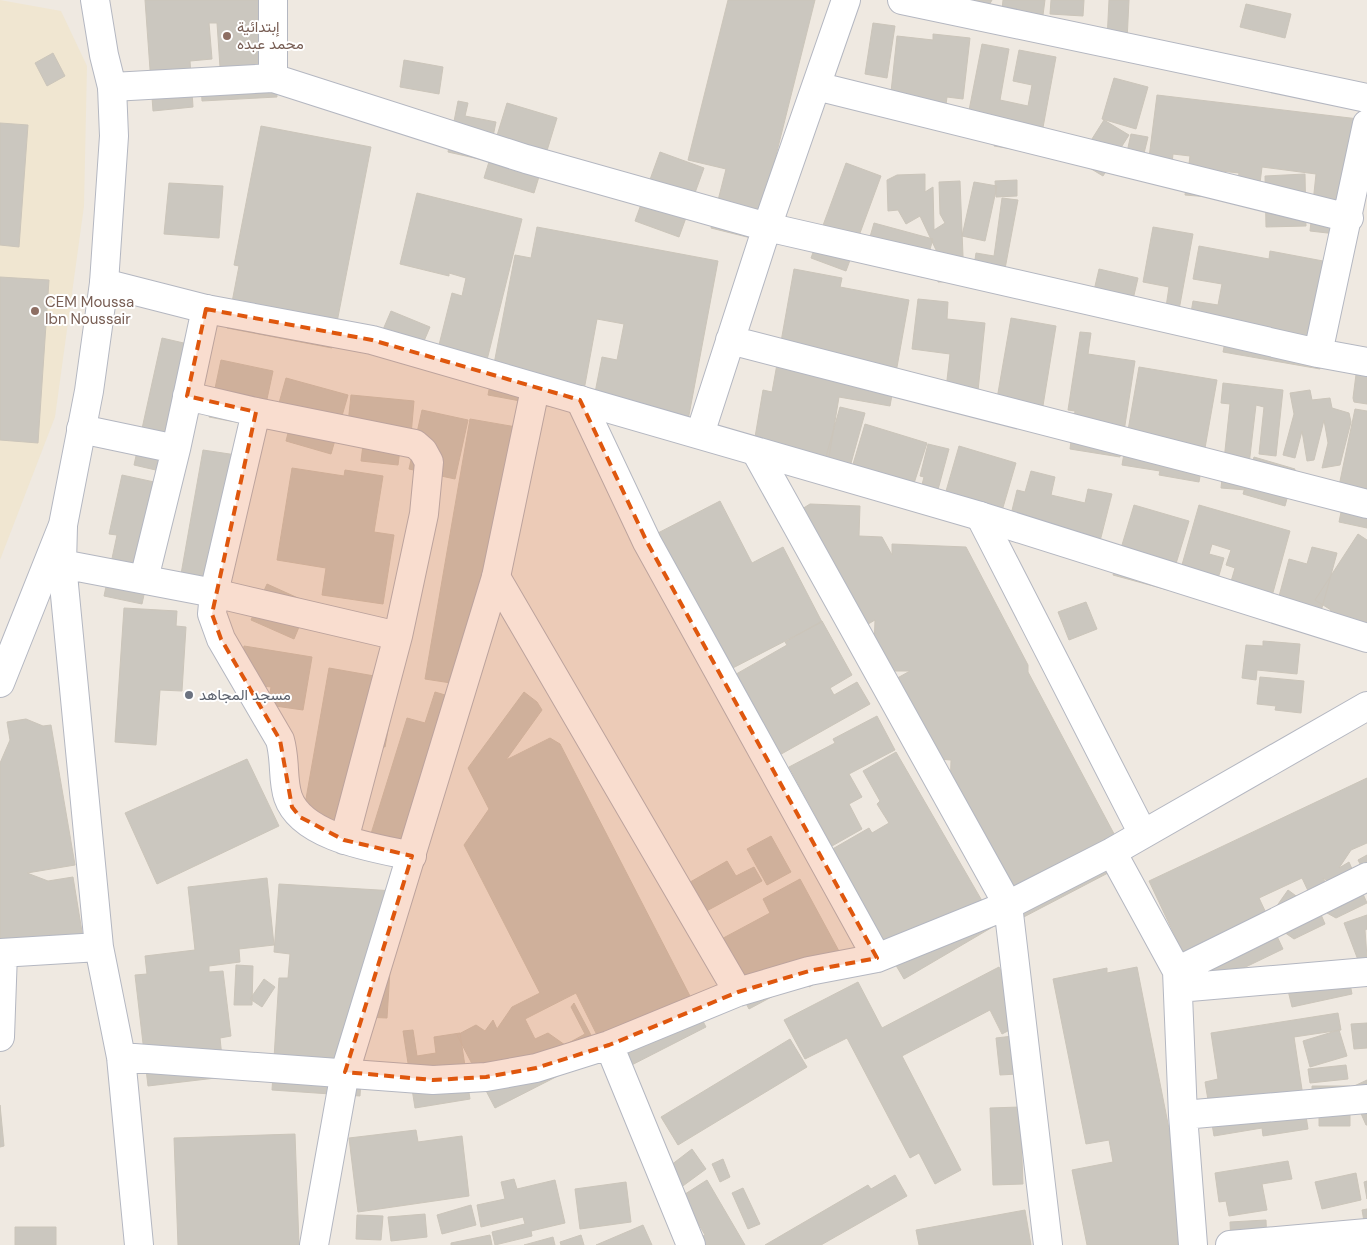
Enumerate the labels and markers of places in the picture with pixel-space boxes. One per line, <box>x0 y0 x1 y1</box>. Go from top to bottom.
place label: إبتدائية محمد عبده <box>237 17 304 54</box>
marker: إبتدائية محمد عبده <box>221 30 233 42</box>
place label: CEM Moussa Ibn Noussair <box>45 292 134 329</box>
marker: CEM Moussa Ibn Noussair <box>29 305 41 317</box>
place label: مسجد المجاهد <box>199 685 291 705</box>
marker: مسجد المجاهد <box>183 689 195 701</box>

